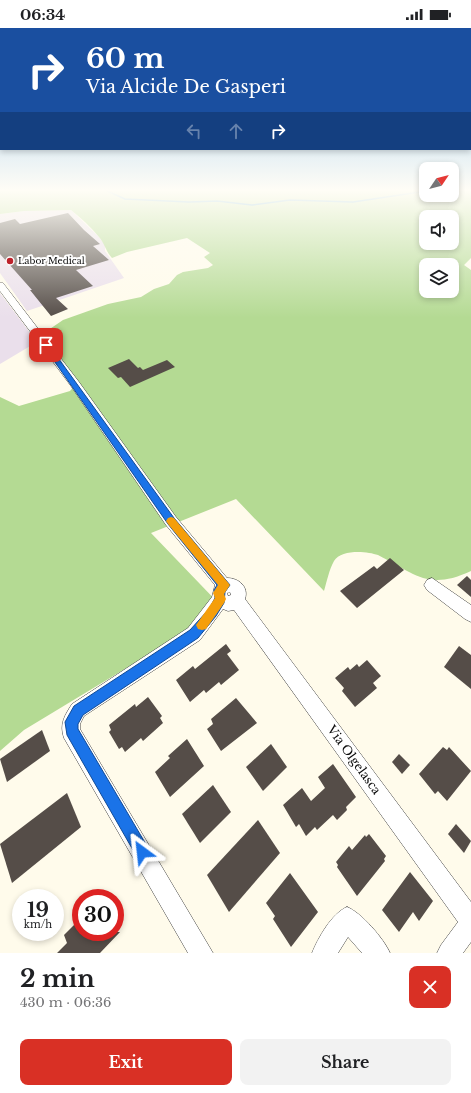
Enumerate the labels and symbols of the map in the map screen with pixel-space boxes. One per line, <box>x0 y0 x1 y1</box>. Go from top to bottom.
north arrow <box>419 162 459 202</box>
place label: Labor Medical <box>18 255 85 266</box>
marker: Labor Medical <box>5 256 15 266</box>
pin <box>29 328 63 362</box>
street label: Via Olgelasca <box>324 722 385 797</box>
position arrow <box>121 831 163 873</box>
speed limit sign: 30 <box>72 889 124 941</box>

